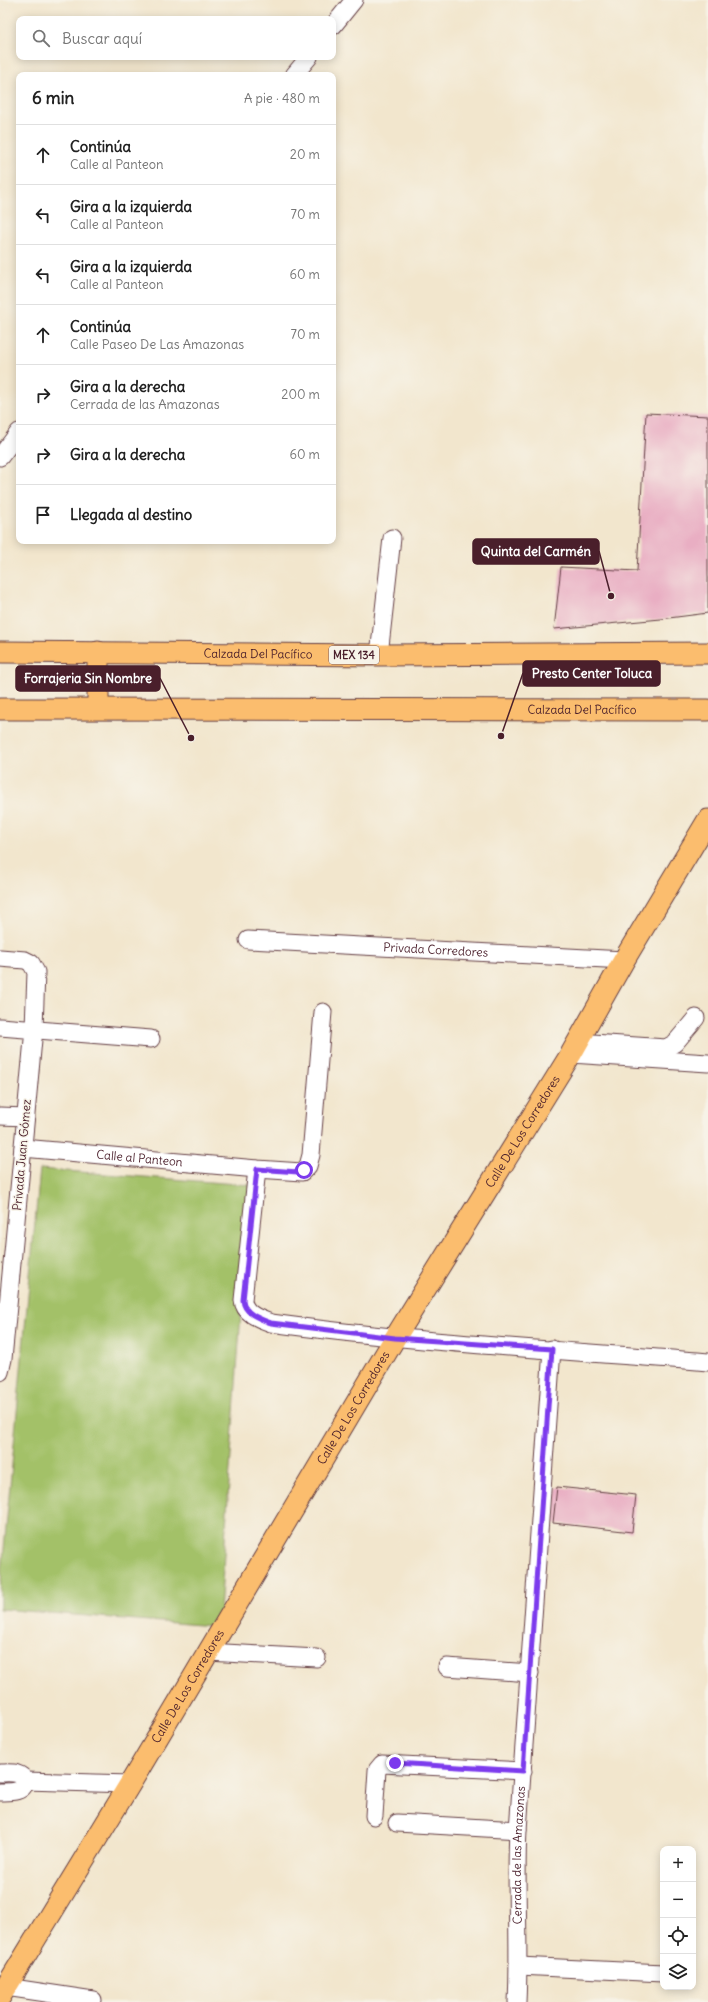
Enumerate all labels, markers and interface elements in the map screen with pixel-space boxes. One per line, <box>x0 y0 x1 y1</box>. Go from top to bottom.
search box <box>16 16 336 60</box>
icon: search <box>30 27 52 49</box>
text: Buscar aquí <box>62 29 142 48</box>
text: 6 min <box>32 87 74 109</box>
text: A pie · 480 m <box>244 90 320 107</box>
text: Continúa <box>70 137 131 156</box>
icon: ahead <box>32 144 54 166</box>
text: 20 m <box>290 146 320 163</box>
text: Calle al Panteon <box>70 156 164 173</box>
text: Gira a la izquierda <box>70 197 192 216</box>
icon: left <box>32 204 54 226</box>
text: 70 m <box>291 206 320 223</box>
text: Calle al Panteon <box>70 216 164 233</box>
text: Gira a la izquierda <box>70 257 192 276</box>
icon: left <box>32 264 54 286</box>
text: 60 m <box>289 266 320 283</box>
text: Calle al Panteon <box>70 276 164 293</box>
text: Continúa <box>70 317 131 336</box>
icon: ahead <box>32 324 54 346</box>
text: 70 m <box>291 326 320 343</box>
text: Calle Paseo De Las Amazonas <box>70 336 244 353</box>
text: Gira a la derecha <box>70 377 185 396</box>
icon: right <box>32 384 54 406</box>
text: 200 m <box>281 386 320 403</box>
text: Cerrada de las Amazonas <box>70 396 220 413</box>
icon: right <box>32 444 54 466</box>
text: Gira a la derecha <box>70 445 185 464</box>
text: 60 m <box>289 446 320 463</box>
icon: arrive <box>32 504 54 526</box>
text: Llegada al destino <box>70 505 192 524</box>
callout: Quinta del Carmén <box>473 539 599 564</box>
text: Quinta del Carmén <box>481 543 592 560</box>
street label: Calzada Del Pacífico <box>203 646 313 661</box>
road number: MEX 134 <box>329 646 379 664</box>
callout: Presto Center Toluca <box>523 661 660 686</box>
text: Presto Center Toluca <box>532 665 653 682</box>
callout: Forrajeria Sin Nombre <box>16 666 160 691</box>
text: Forrajeria Sin Nombre <box>24 670 152 687</box>
street label: Calzada Del Pacífico <box>527 702 637 717</box>
street label: Privada Corredores <box>383 939 489 960</box>
street label: Calle De Los Corredores <box>482 1072 563 1190</box>
street label: Privada Juan Gómez <box>9 1098 34 1211</box>
street label: Calle al Panteon <box>96 1147 183 1169</box>
route start <box>295 1161 313 1179</box>
street label: Calle De Los Corredores <box>314 1348 393 1467</box>
street label: Calle De Los Corredores <box>148 1627 227 1746</box>
route end <box>386 1754 404 1772</box>
street label: Cerrada de las Amazonas <box>509 1785 528 1924</box>
map controls <box>660 1846 696 1990</box>
button: + <box>660 1846 696 1882</box>
button: − <box>660 1882 696 1918</box>
button: locate <box>660 1918 696 1954</box>
button: layers <box>660 1954 696 1990</box>

